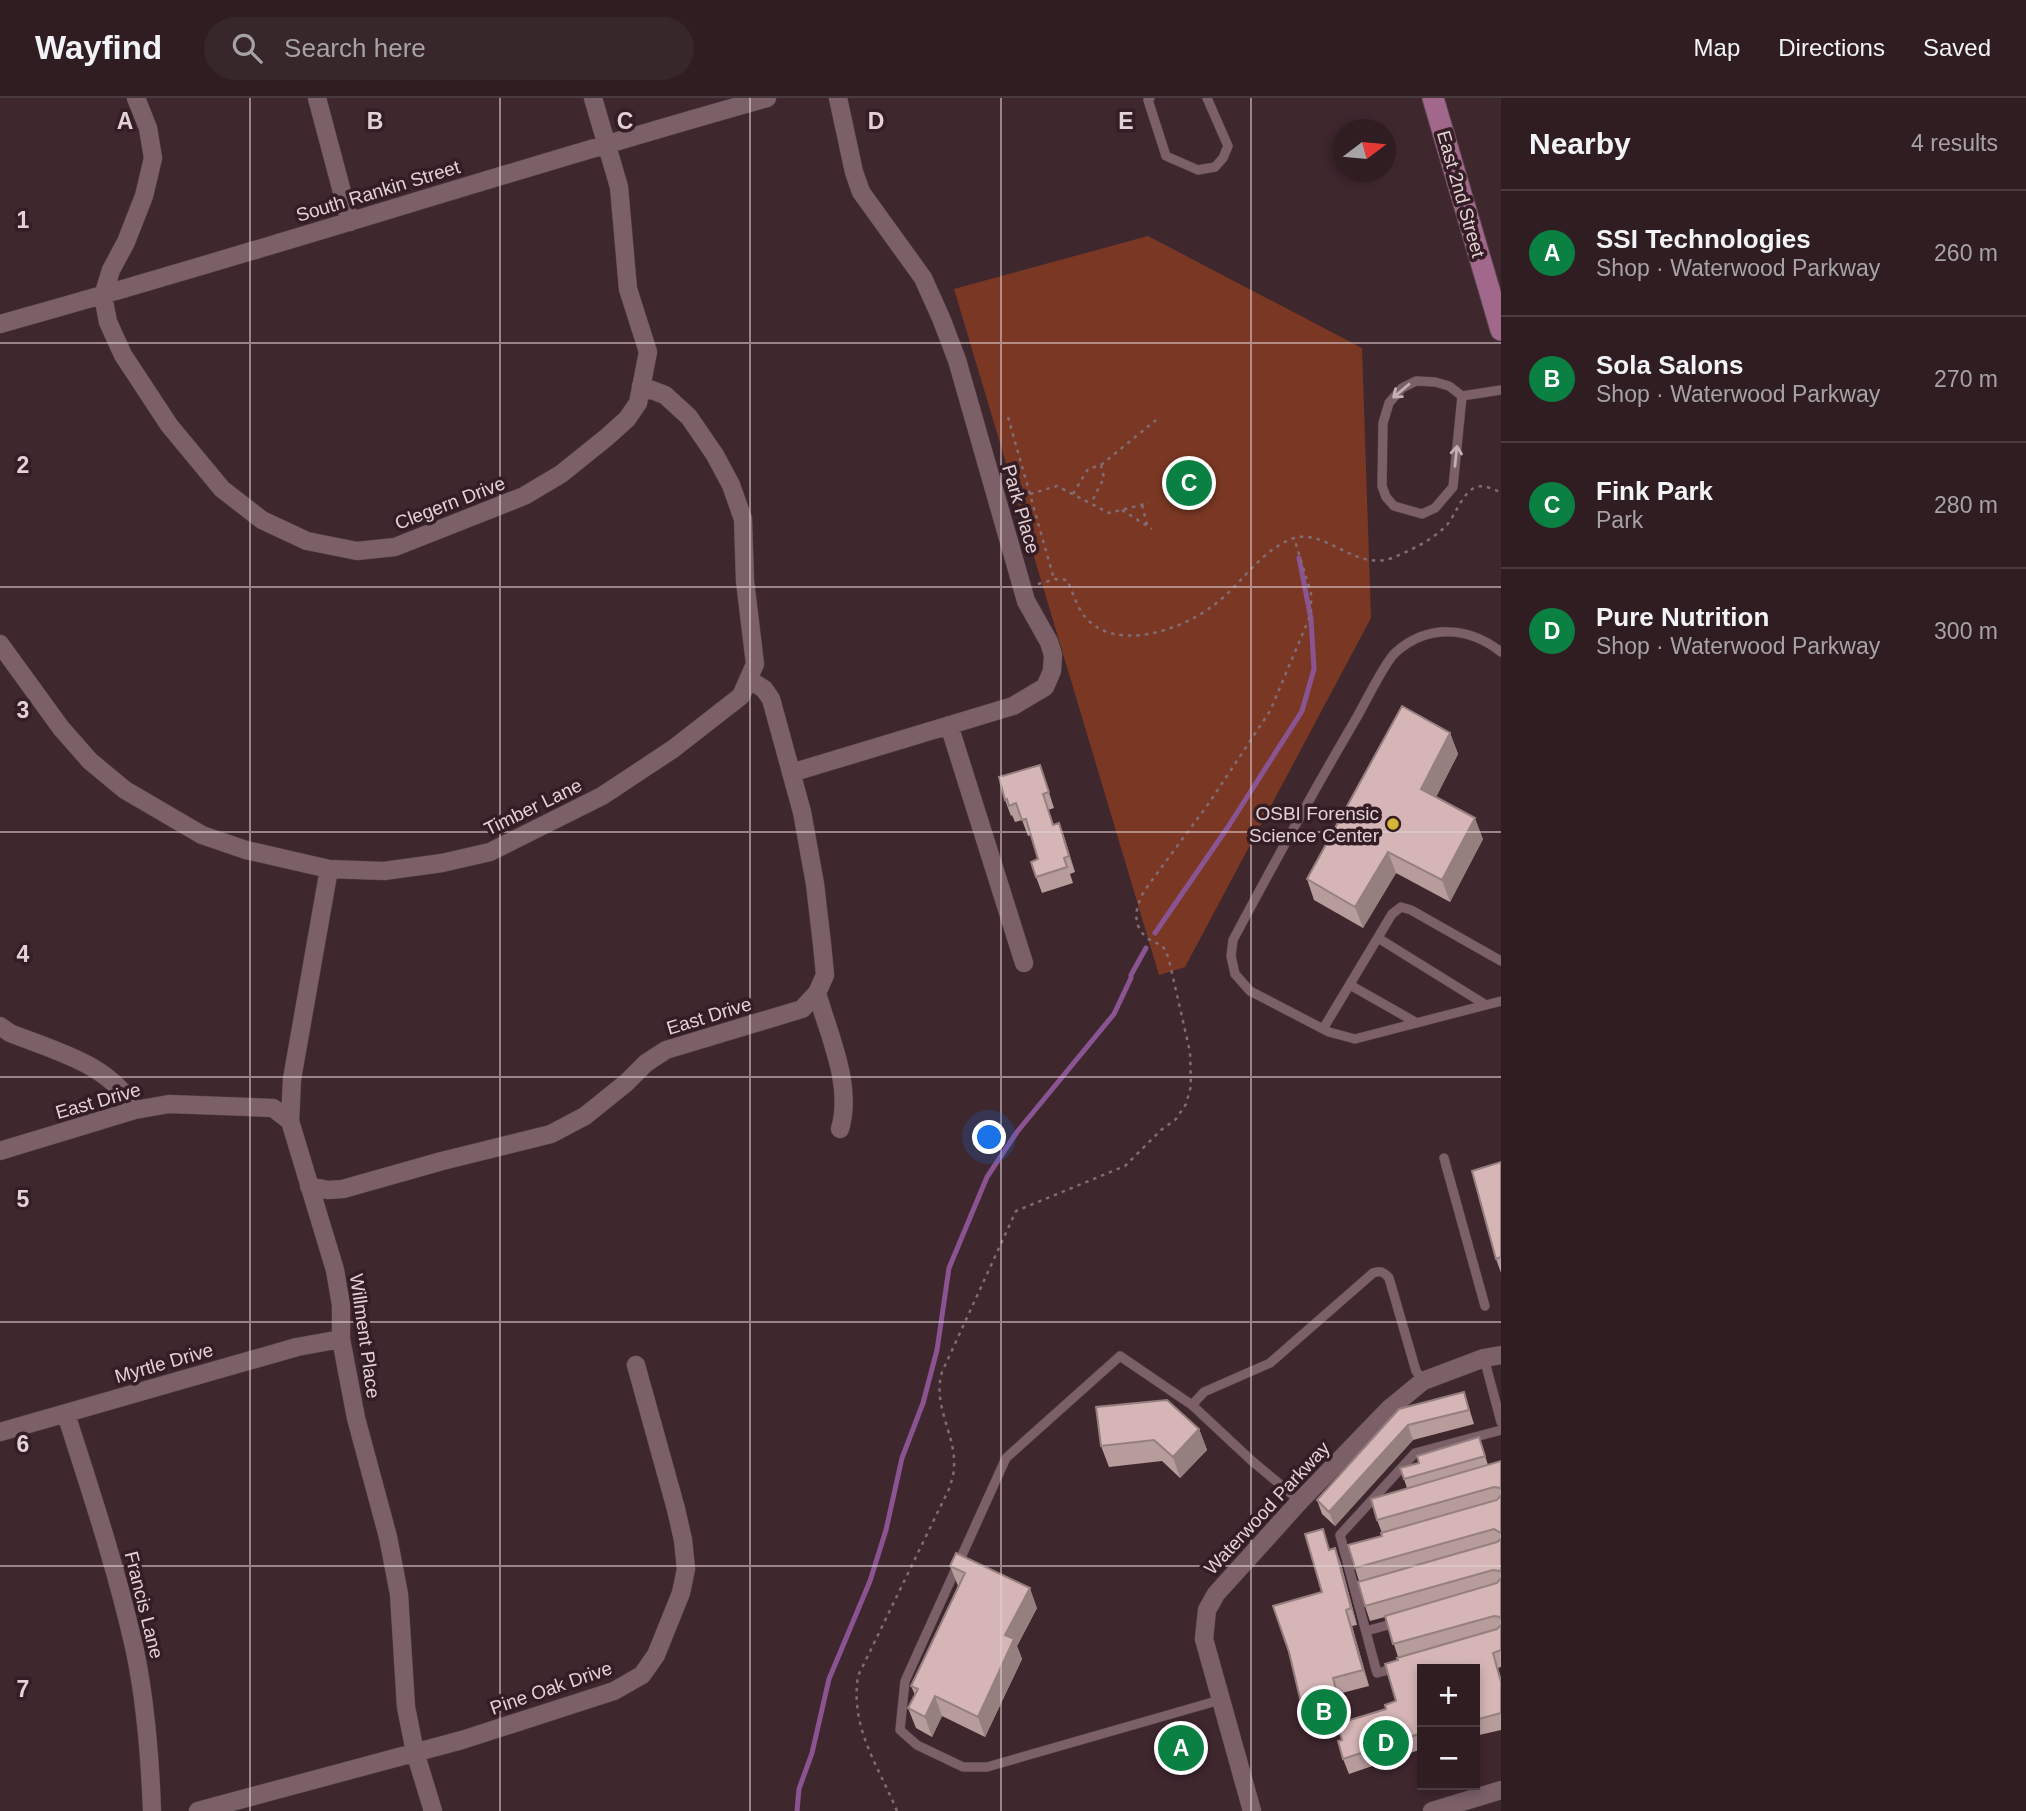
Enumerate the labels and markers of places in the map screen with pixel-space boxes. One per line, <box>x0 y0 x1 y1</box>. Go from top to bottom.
pin: C <box>1166 457 1212 509</box>
place label: OSBI Forensic Science Center <box>1249 803 1380 846</box>
marker: OSBI Forensic Science Center <box>1385 816 1401 832</box>
pin: B <box>1301 1686 1347 1738</box>
pin: D <box>1363 1717 1409 1769</box>
pin: A <box>1158 1722 1204 1774</box>

